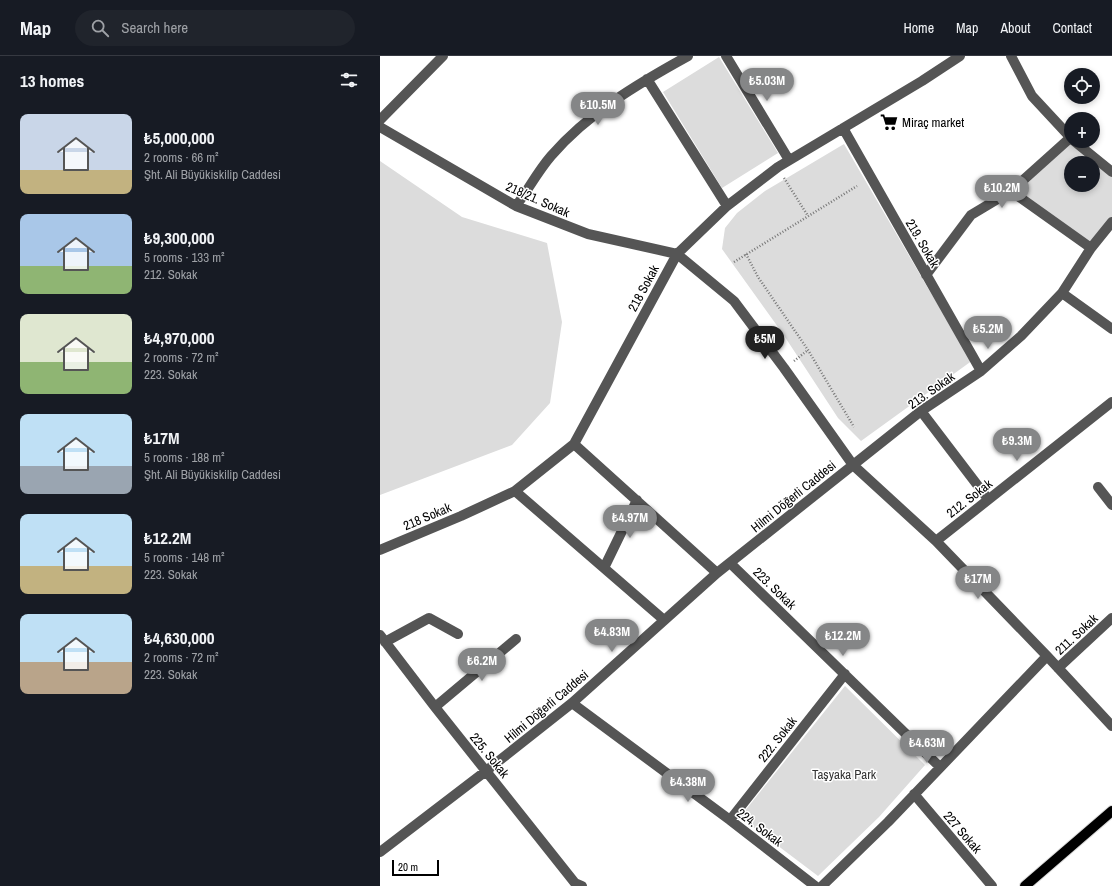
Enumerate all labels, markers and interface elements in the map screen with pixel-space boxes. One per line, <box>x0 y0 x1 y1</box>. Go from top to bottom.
search box <box>75 10 355 46</box>
text: Map <box>20 15 51 41</box>
icon: search <box>89 17 111 39</box>
text: Search here <box>121 17 188 38</box>
text: Home <box>903 19 934 37</box>
text: Map <box>956 19 978 37</box>
text: About <box>1000 19 1030 37</box>
text: Contact <box>1052 19 1092 37</box>
pin: ₺5.03M <box>734 68 800 102</box>
map controls <box>1064 68 1100 192</box>
button: locate <box>1064 68 1100 104</box>
text: 13 homes <box>20 69 84 92</box>
icon: filters <box>338 69 360 91</box>
text: ₺5.03M <box>749 72 785 89</box>
pin: ₺10.5M <box>565 92 631 126</box>
text: ₺10.5M <box>580 96 616 113</box>
supermarket icon: Miraç market <box>879 112 899 132</box>
button: + <box>1064 112 1100 148</box>
place label: Miraç market <box>902 114 964 131</box>
text: ₺5,000,000 <box>144 126 215 149</box>
icon: home <box>52 130 100 178</box>
text: 2 rooms · 66 m² <box>144 149 219 166</box>
button: − <box>1064 156 1100 192</box>
text: Şht. Ali Büyükiskilip Caddesi <box>144 166 281 183</box>
pin: ₺10.2M <box>969 175 1035 209</box>
street label: 218/21. Sokak <box>503 178 573 221</box>
text: ₺10.2M <box>984 179 1020 196</box>
street label: 219. Sokak <box>902 216 944 271</box>
text: ₺9,300,000 <box>144 226 215 249</box>
icon: home <box>52 230 100 278</box>
text: 5 rooms · 133 m² <box>144 249 225 266</box>
street label: 218 Sokak <box>624 261 663 314</box>
text: 212. Sokak <box>144 266 197 283</box>
pin: ₺5.2M <box>960 316 1016 350</box>
text: ₺5.2M <box>973 320 1003 337</box>
text: ₺4,970,000 <box>144 326 215 349</box>
pin: ₺5M <box>746 326 784 360</box>
icon: home <box>52 330 100 378</box>
text: ₺5M <box>754 330 776 347</box>
text: 2 rooms · 72 m² <box>144 349 219 366</box>
text: 223. Sokak <box>144 366 197 383</box>
street label: 213. Sokak <box>905 368 959 413</box>
text: ₺17M <box>144 426 180 449</box>
pin: ₺9.3M <box>989 428 1045 462</box>
icon: home <box>52 430 100 478</box>
text: ₺9.3M <box>1002 432 1032 449</box>
text: 5 rooms · 188 m² <box>144 449 225 466</box>
street label: Hilmi Döğerli Caddesi <box>747 457 839 536</box>
text: Şht. Ali Büyükiskilip Caddesi <box>144 466 281 483</box>
street label: 212. Sokak <box>943 475 996 522</box>
street label: 218 Sokak <box>401 499 454 534</box>
pin: ₺4.97M <box>597 505 663 539</box>
text: ₺4.97M <box>612 509 648 526</box>
text: ₺12.2M <box>144 526 191 549</box>
icon: home <box>52 530 100 578</box>
text: 5 rooms · 148 m² <box>144 549 225 566</box>
street label: 223. Sokak <box>750 564 800 613</box>
text: 223. Sokak <box>144 566 197 583</box>
pin: ₺17M <box>954 566 1002 600</box>
text: ₺17M <box>964 570 992 587</box>
street label: 211. Sokak <box>1051 610 1102 659</box>
pin: ₺4.83M <box>579 619 645 653</box>
text: ₺4.83M <box>594 623 630 640</box>
pin: ₺12.2M <box>810 623 876 657</box>
text: ₺4,630,000 <box>144 626 215 649</box>
text: ₺12.2M <box>825 627 861 644</box>
icon: home <box>52 630 100 678</box>
pin: ₺6.2M <box>454 648 510 682</box>
text: 2 rooms · 72 m² <box>144 649 219 666</box>
text: ₺6.2M <box>467 652 497 669</box>
text: 223. Sokak <box>144 666 197 683</box>
street label: Hilmi Döğerli Caddesi <box>501 666 592 747</box>
street label: 222. Sokak <box>754 713 801 766</box>
street label: 225. Sokak <box>466 729 513 782</box>
pin: ₺4.63M <box>894 730 960 764</box>
text: ₺4.63M <box>909 734 945 751</box>
park label: Taşyaka Park <box>812 766 877 783</box>
pin: ₺4.38M <box>655 769 721 803</box>
text: ₺4.38M <box>670 773 706 790</box>
street label: 224. Sokak <box>733 805 787 851</box>
street label: 227 Sokak <box>940 808 986 857</box>
scale bar <box>392 858 439 877</box>
text: 20 m <box>398 860 418 874</box>

